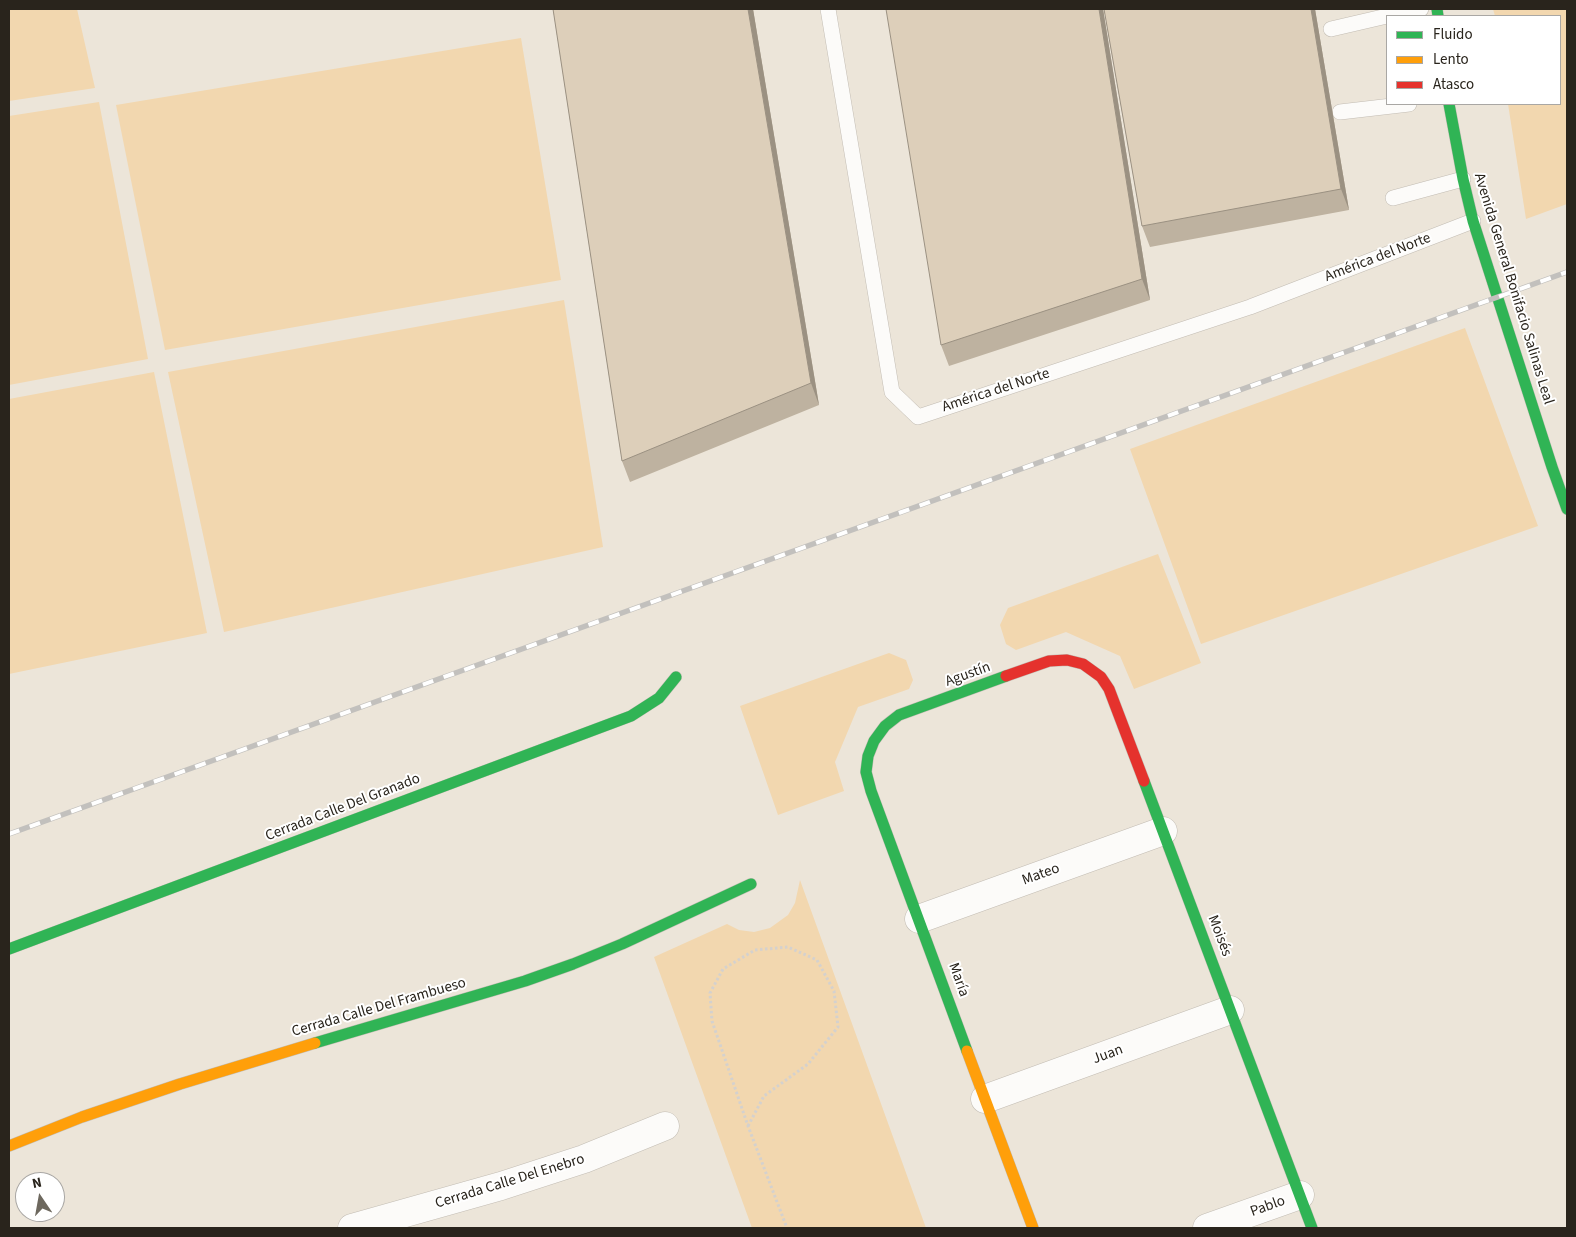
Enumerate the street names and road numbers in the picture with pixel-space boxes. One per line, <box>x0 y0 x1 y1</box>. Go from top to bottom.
street label: Avenida General Bonifacio Salinas Leal <box>1469 171 1557 407</box>
street label: América del Norte <box>1322 230 1434 286</box>
street label: América del Norte <box>940 365 1052 417</box>
street label: Agustín <box>943 659 993 691</box>
street label: Cerrada Calle Del Granado <box>263 770 423 846</box>
street label: Mateo <box>1020 860 1062 890</box>
street label: Moisés <box>1203 913 1235 959</box>
street label: María <box>944 961 972 999</box>
street label: Cerrada Calle Del Frambueso <box>290 974 468 1042</box>
street label: Juan <box>1090 1041 1126 1069</box>
street label: Cerrada Calle Del Enebro <box>433 1151 587 1213</box>
street label: Pablo <box>1248 1192 1288 1222</box>

